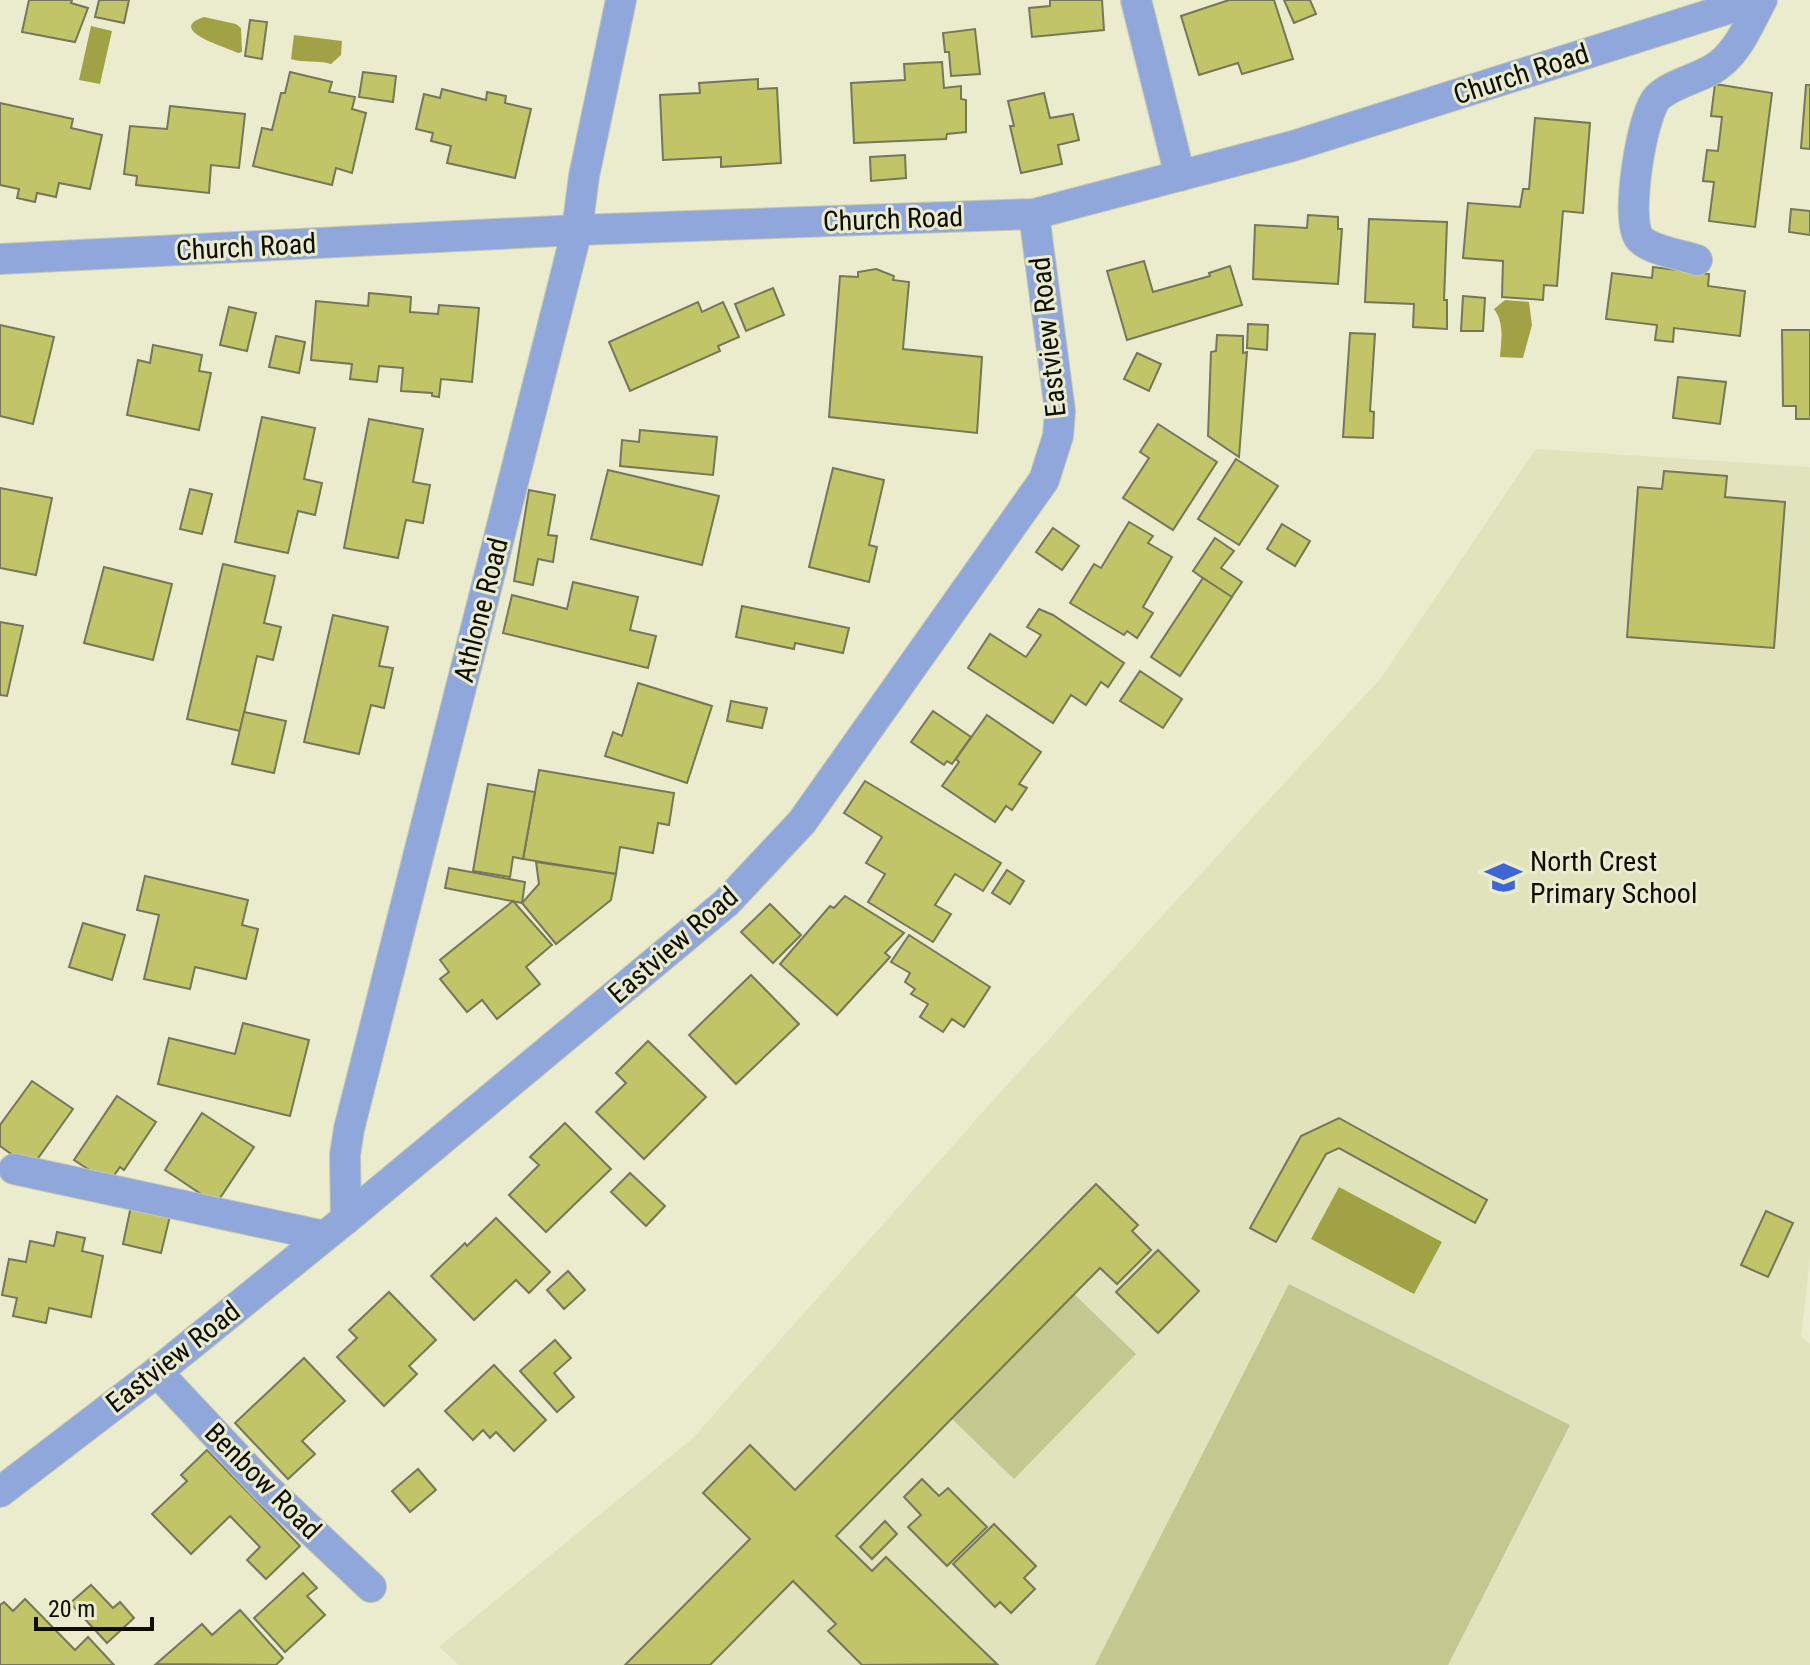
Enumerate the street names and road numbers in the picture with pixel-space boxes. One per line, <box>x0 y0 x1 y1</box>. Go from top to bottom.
street label: Church Road <box>1449 37 1593 111</box>
street label: Church Road <box>822 200 964 238</box>
street label: Church Road <box>175 227 317 267</box>
street label: Eastview Road <box>1023 255 1073 419</box>
street label: Athlone Road <box>447 534 515 686</box>
street label: Eastview Road <box>602 880 744 1010</box>
street label: Eastview Road <box>99 1295 247 1419</box>
street label: Benbow Road <box>198 1416 328 1546</box>

